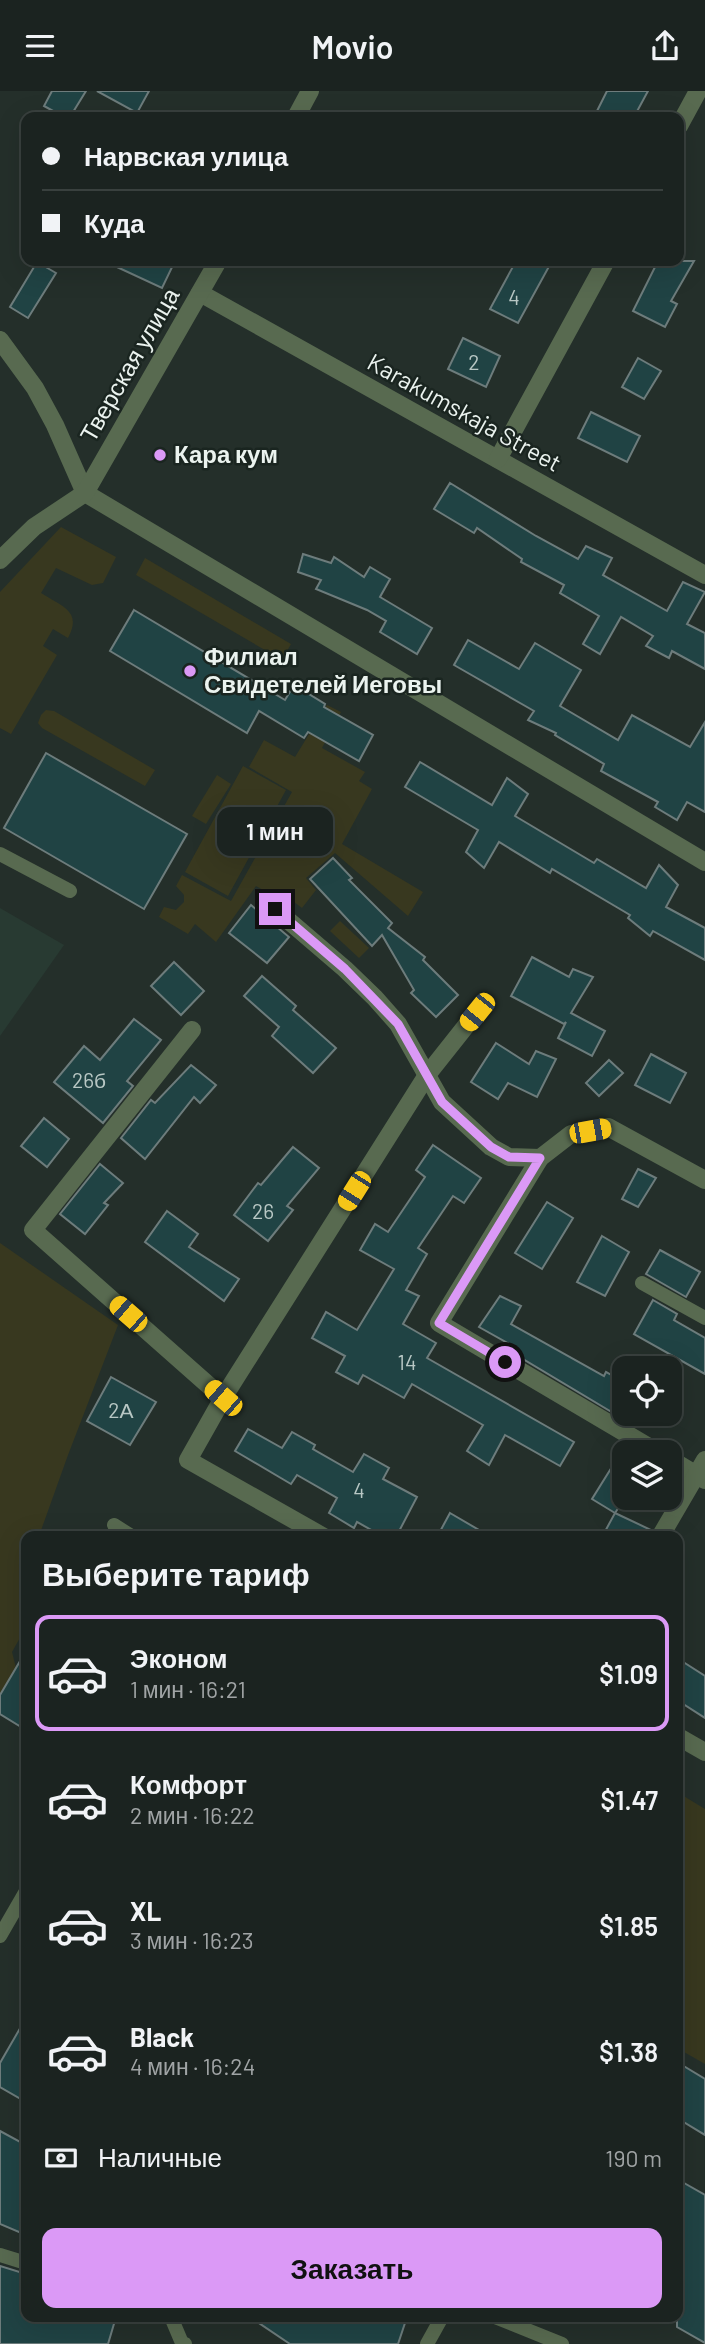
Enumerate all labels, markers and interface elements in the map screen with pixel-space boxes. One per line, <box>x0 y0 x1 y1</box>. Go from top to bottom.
icon: menu <box>21 27 59 65</box>
text: Movio <box>312 27 393 65</box>
icon: share <box>646 27 684 65</box>
text: Нарвская улица <box>84 140 288 171</box>
text: Куда <box>84 207 145 238</box>
street label: Тверская улица <box>73 282 185 446</box>
house number: 4 <box>508 284 520 309</box>
street label: Karakumskaja Street <box>363 346 567 477</box>
house number: 2 <box>468 349 480 374</box>
place label: Кара кум <box>174 439 278 468</box>
marker: Кара кум <box>152 447 168 463</box>
place label: Филиал Свидетелей Иеговы <box>204 641 442 698</box>
marker: Филиал Свидетелей Иеговы <box>182 663 198 679</box>
callout: 1 мин <box>217 807 333 857</box>
text: 1 мин <box>246 817 304 845</box>
route end <box>259 893 291 925</box>
car <box>456 989 499 1035</box>
house number: 26б <box>72 1067 106 1092</box>
car <box>568 1117 613 1145</box>
car <box>334 1168 375 1214</box>
house number: 26 <box>252 1198 274 1223</box>
car <box>106 1292 151 1336</box>
route start <box>489 1346 521 1378</box>
house number: 14 <box>398 1349 416 1374</box>
map controls <box>612 1356 682 1510</box>
button: locate <box>612 1356 682 1426</box>
car <box>201 1376 246 1420</box>
house number: 2А <box>108 1397 134 1422</box>
button: layers <box>612 1440 682 1510</box>
house number: 4 <box>353 1477 365 1502</box>
text: Выберите тариф <box>42 1554 310 1592</box>
icon: car <box>46 1642 109 1705</box>
text: Эконом <box>130 1642 228 1673</box>
text: $1.09 <box>599 1658 658 1689</box>
text: 1 мин · 16:21 <box>130 1675 246 1703</box>
icon: car <box>46 1768 109 1831</box>
text: Комфорт <box>130 1768 247 1799</box>
text: $1.47 <box>601 1784 658 1815</box>
text: 2 мин · 16:22 <box>130 1801 255 1829</box>
icon: car <box>46 1894 109 1957</box>
text: XL <box>130 1895 161 1926</box>
text: $1.85 <box>599 1910 658 1941</box>
text: 3 мин · 16:23 <box>130 1926 254 1954</box>
icon: car <box>46 2020 109 2083</box>
text: Black <box>130 2021 194 2052</box>
text: $1.38 <box>599 2036 658 2067</box>
text: 4 мин · 16:24 <box>130 2052 255 2080</box>
icon: cash <box>42 2139 80 2177</box>
text: Наличные <box>98 2141 222 2172</box>
text: 190 m <box>605 2144 662 2172</box>
button: Заказать <box>42 2228 662 2308</box>

